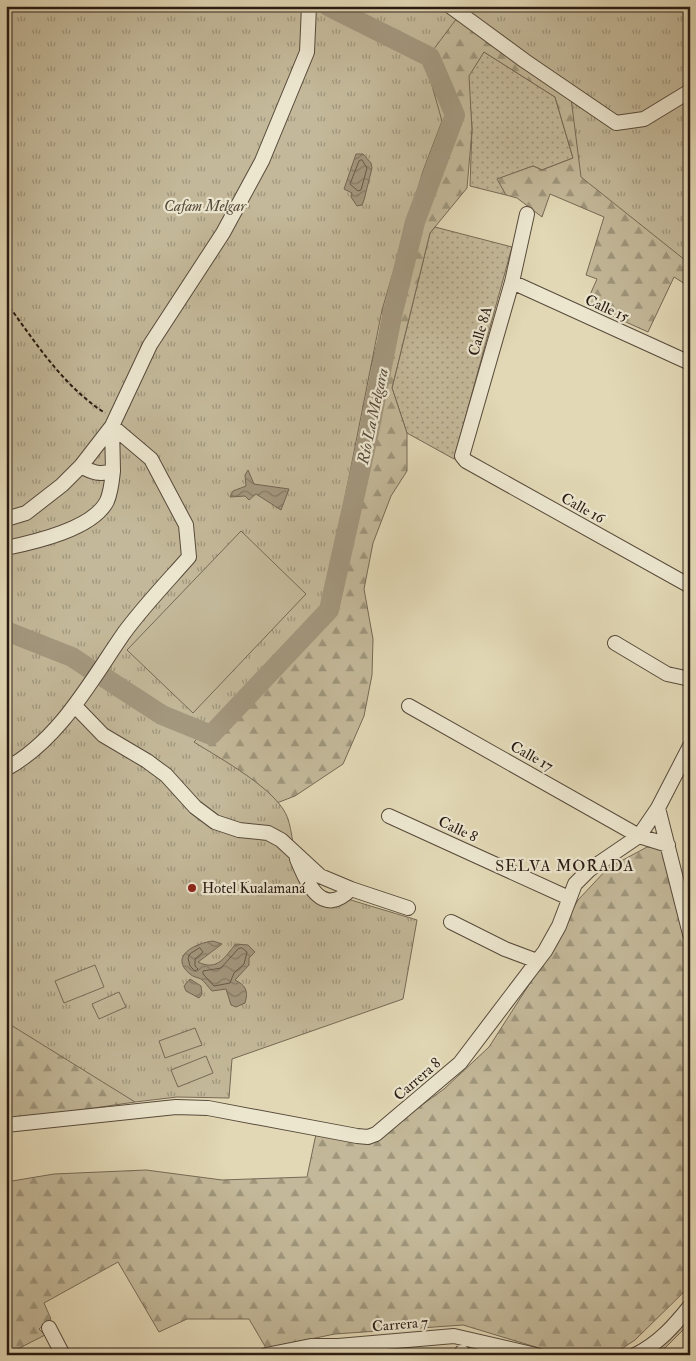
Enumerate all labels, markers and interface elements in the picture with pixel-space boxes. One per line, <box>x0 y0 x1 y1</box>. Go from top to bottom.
park label: Cafam Melgar <box>164 197 247 216</box>
street label: Calle 15 <box>582 290 632 327</box>
street label: Calle 8A <box>464 304 497 358</box>
water label: Río La Melgara <box>353 366 393 467</box>
street label: Calle 16 <box>558 489 609 529</box>
street label: Calle 17 <box>507 737 557 776</box>
street label: Calle 8 <box>435 812 480 847</box>
district label: SELVA MORADA <box>495 856 635 876</box>
place label: Hotel Kualamaná <box>202 879 306 898</box>
marker: Hotel Kualamaná <box>186 882 198 894</box>
street label: Carrera 8 <box>390 1054 445 1105</box>
street label: Carrera 7 <box>371 1313 429 1336</box>

